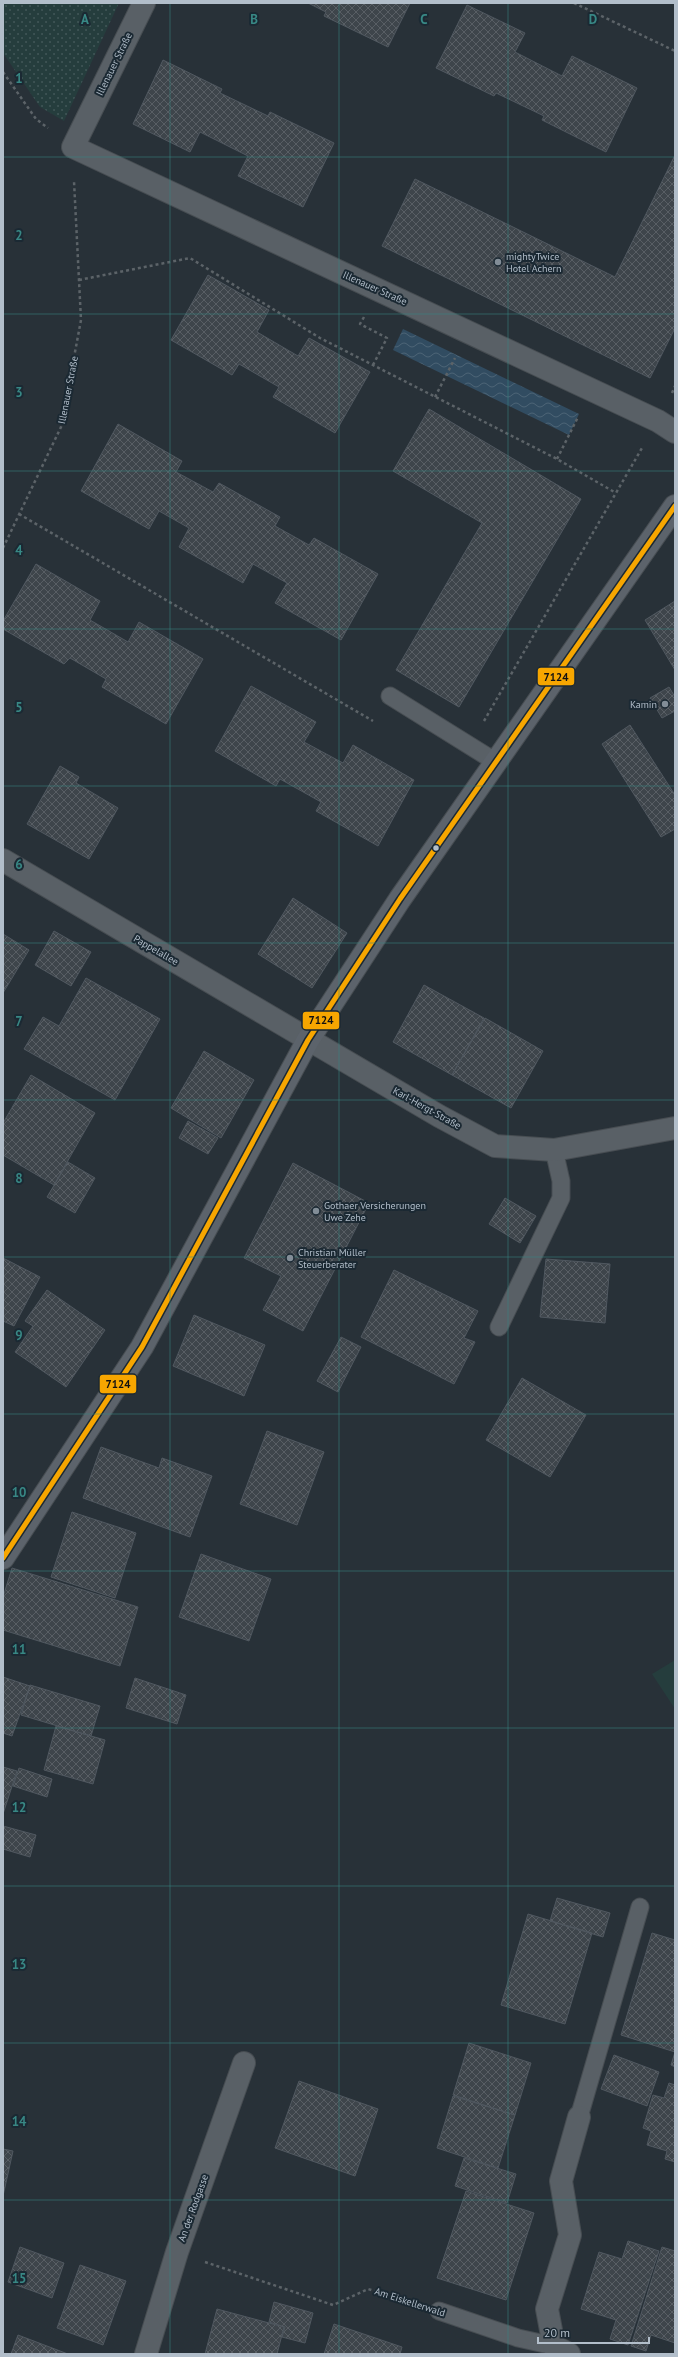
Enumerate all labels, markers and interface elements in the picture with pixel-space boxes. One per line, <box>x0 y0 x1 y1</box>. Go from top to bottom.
text: A <box>81 11 89 28</box>
text: B <box>250 11 258 28</box>
text: C <box>420 11 428 28</box>
text: D <box>589 11 597 28</box>
street label: Illenauer Straße <box>93 30 135 98</box>
text: 1 <box>15 70 23 87</box>
text: 2 <box>15 227 23 244</box>
place label: mightyTwice Hotel Achern <box>506 250 561 275</box>
marker: mightyTwice Hotel Achern <box>493 257 503 267</box>
street label: Illenauer Straße <box>341 268 409 308</box>
street label: Illenauer Straße <box>55 355 81 425</box>
text: 3 <box>15 384 23 401</box>
text: 4 <box>15 542 23 559</box>
line badge: 7124 <box>537 667 575 686</box>
text: 7124 <box>544 670 569 684</box>
place label: Kamin <box>630 698 657 711</box>
text: 5 <box>15 699 23 716</box>
marker: Kamin <box>660 699 670 709</box>
unlabelled marker <box>431 843 441 853</box>
text: 6 <box>15 856 23 873</box>
street label: Pappelallee <box>131 932 181 968</box>
line badge: 7124 <box>302 1011 340 1030</box>
text: 7 <box>15 1013 23 1030</box>
text: 7124 <box>309 1013 334 1027</box>
street label: Karl-Hergt-Straße <box>391 1084 463 1132</box>
text: 8 <box>15 1170 23 1187</box>
place label: Gothaer Versicherungen Uwe Zehe <box>324 1199 426 1224</box>
marker: Gothaer Versicherungen Uwe Zehe <box>311 1206 321 1216</box>
place label: Christian Müller Steuerberater <box>298 1246 367 1271</box>
marker: Christian Müller Steuerberater <box>285 1253 295 1263</box>
text: 9 <box>15 1327 23 1344</box>
line badge: 7124 <box>99 1374 137 1394</box>
text: 7124 <box>106 1377 131 1391</box>
text: 10 <box>12 1484 26 1501</box>
text: 11 <box>12 1641 26 1658</box>
text: 12 <box>12 1799 26 1816</box>
text: 13 <box>12 1956 26 1973</box>
text: 14 <box>12 2113 27 2130</box>
street label: An der Rodgasse <box>175 2173 211 2243</box>
text: 15 <box>12 2270 26 2287</box>
street label: Am Eiskellerwald <box>373 2284 447 2320</box>
scale bar <box>538 2319 649 2345</box>
text: 20 m <box>544 2325 570 2340</box>

